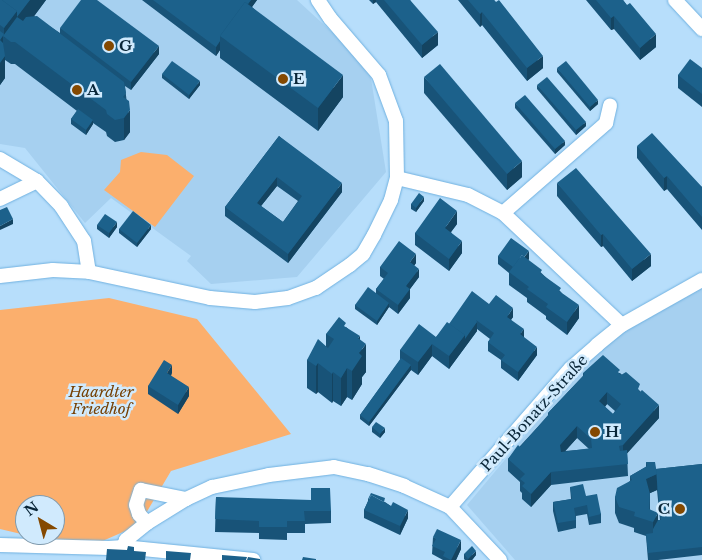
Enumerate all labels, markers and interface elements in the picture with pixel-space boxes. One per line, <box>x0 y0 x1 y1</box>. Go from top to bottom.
place label: G <box>119 37 132 55</box>
marker: G <box>103 40 115 52</box>
place label: E <box>293 70 304 88</box>
marker: E <box>277 73 289 85</box>
place label: A <box>87 81 99 99</box>
marker: A <box>71 84 83 96</box>
street label: Paul-Bonatz-Straße <box>477 351 591 475</box>
park label: Haardter Friedhof <box>68 382 134 417</box>
place label: H <box>605 423 619 441</box>
marker: H <box>589 426 601 438</box>
north arrow <box>15 495 65 545</box>
text: N <box>21 498 42 520</box>
place label: C <box>658 500 670 518</box>
marker: C <box>674 503 686 515</box>

